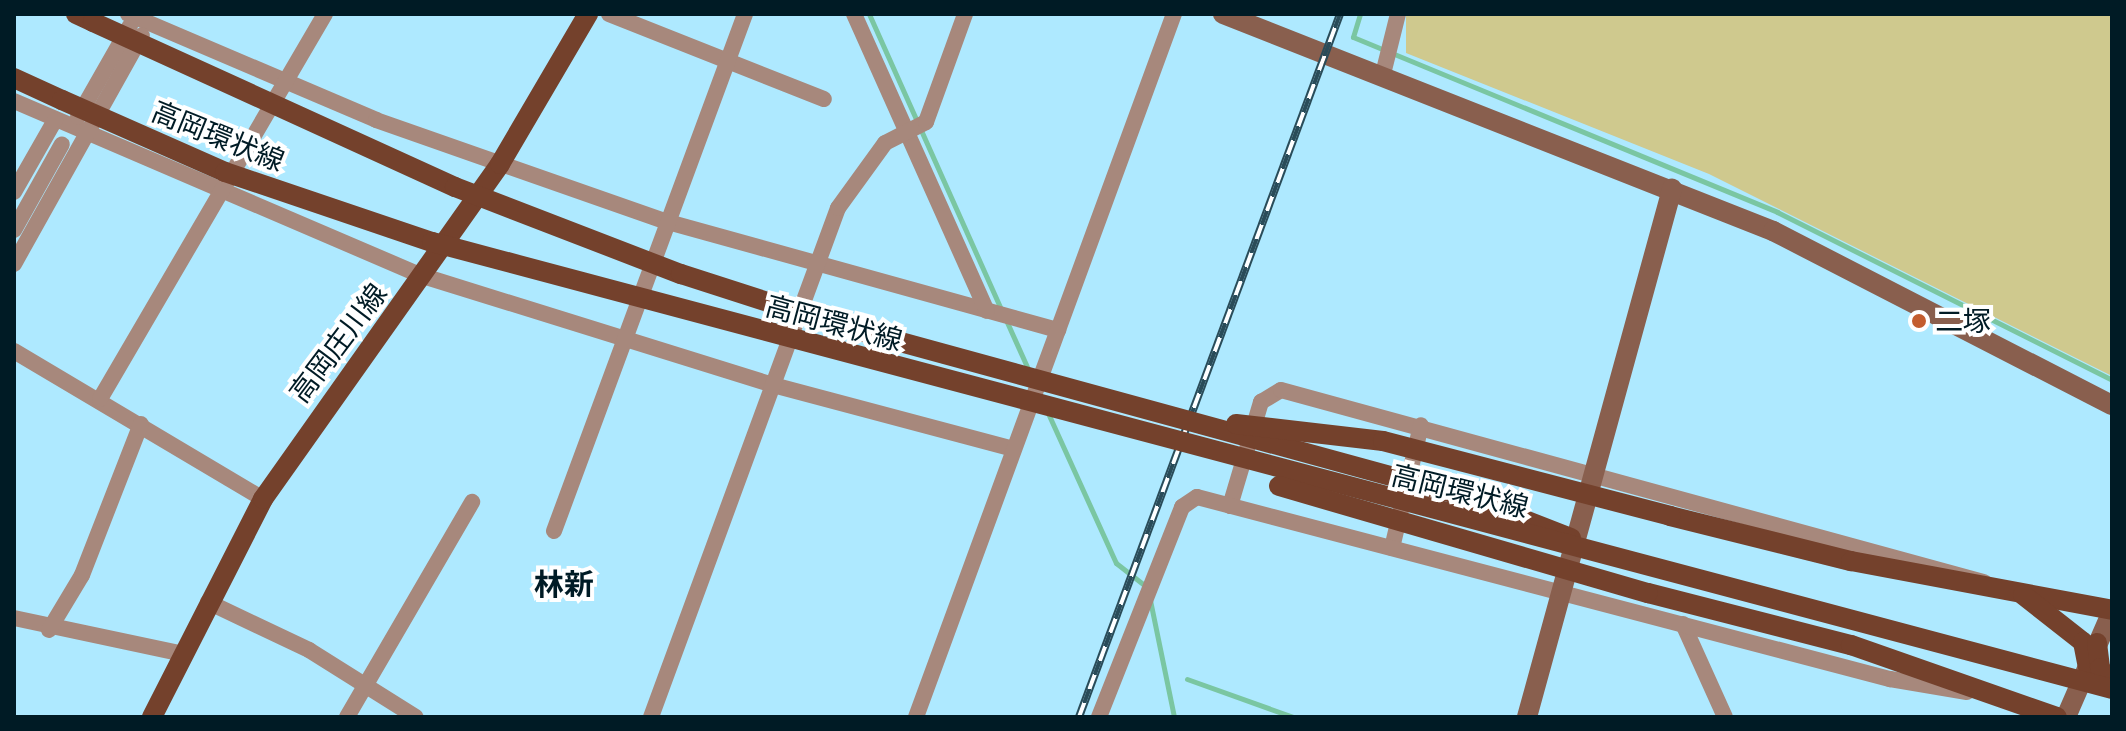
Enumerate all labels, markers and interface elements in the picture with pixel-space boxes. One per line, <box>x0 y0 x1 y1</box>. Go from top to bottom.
street label: 高岡環状線 <box>147 94 289 178</box>
street label: 高岡庄川線 <box>282 277 394 409</box>
street label: 高岡環状線 <box>762 289 906 357</box>
place label: 二塚 <box>1935 304 1991 338</box>
marker: 二塚 <box>1910 312 1928 330</box>
street label: 高岡環状線 <box>1388 458 1532 524</box>
district label: 林新 <box>534 567 594 603</box>

